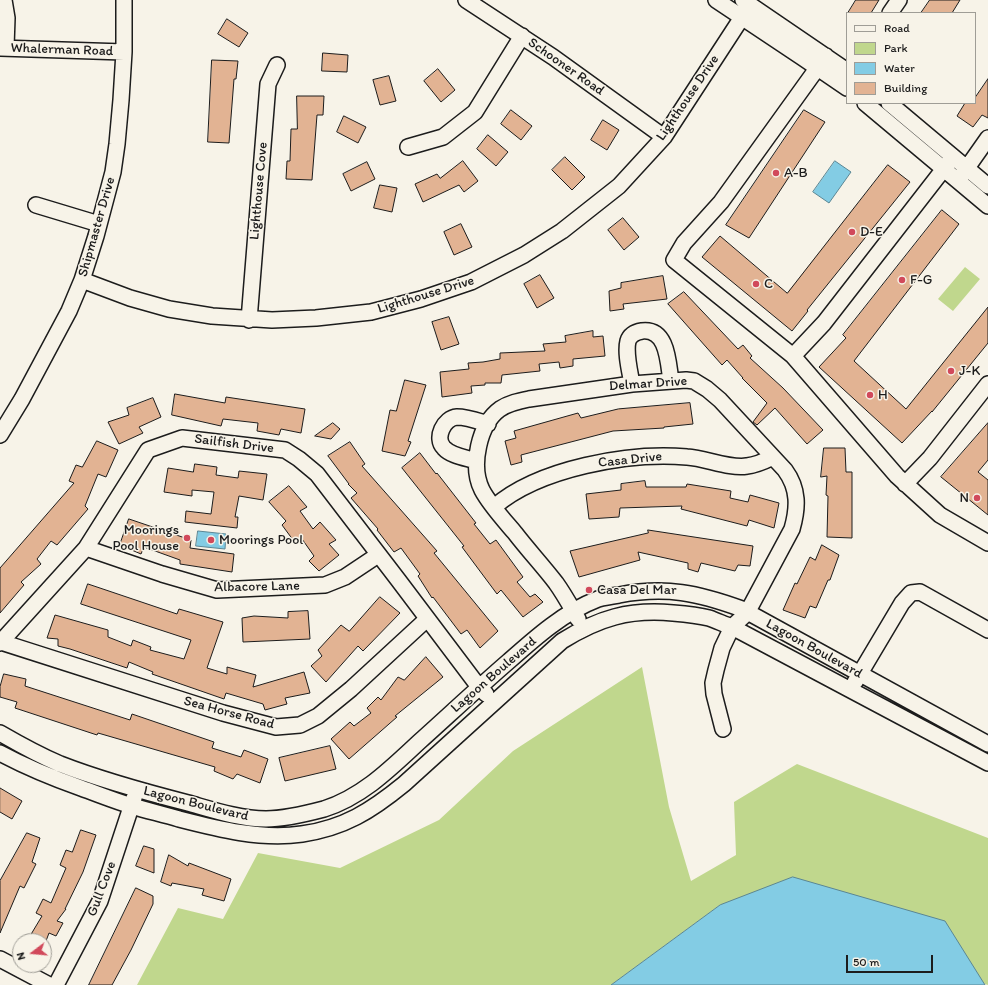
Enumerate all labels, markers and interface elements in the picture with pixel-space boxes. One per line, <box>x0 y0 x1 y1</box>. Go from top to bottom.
legend <box>846 12 976 104</box>
text: Road <box>884 21 910 35</box>
street label: Schooner Road <box>525 34 607 100</box>
street label: Whalerman Road <box>10 40 114 60</box>
text: Park <box>884 41 908 55</box>
street label: Lighthouse Drive <box>653 52 723 144</box>
text: Water <box>884 61 915 75</box>
text: Building <box>884 81 927 95</box>
street label: Lighthouse Cove <box>246 141 272 241</box>
place label: A-B <box>784 165 808 181</box>
marker: A-B <box>771 168 781 178</box>
street label: Shipmaster Drive <box>75 175 119 279</box>
place label: D-E <box>860 224 883 240</box>
marker: D-E <box>847 227 857 237</box>
street label: Lighthouse Drive <box>376 272 476 318</box>
place label: F-G <box>910 272 932 288</box>
marker: F-G <box>897 275 907 285</box>
place label: C <box>764 276 773 292</box>
marker: C <box>751 279 761 289</box>
place label: J-K <box>959 363 980 379</box>
marker: J-K <box>946 366 956 376</box>
street label: Delmar Drive <box>608 373 688 395</box>
place label: H <box>878 387 888 403</box>
marker: H <box>865 390 875 400</box>
street label: Sailfish Drive <box>193 431 275 457</box>
street label: Casa Drive <box>597 448 663 472</box>
place label: N <box>960 490 969 506</box>
marker: N <box>972 493 982 503</box>
place label: Moorings Pool House <box>113 522 179 554</box>
place label: Moorings Pool <box>219 532 303 548</box>
marker: Moorings Pool House <box>182 533 192 543</box>
marker: Moorings Pool <box>206 535 216 545</box>
street label: Albacore Lane <box>214 578 300 596</box>
place label: Casa Del Mar <box>597 582 676 598</box>
marker: Casa Del Mar <box>584 585 594 595</box>
street label: Lagoon Boulevard <box>763 615 865 683</box>
street label: Lagoon Boulevard <box>448 633 540 717</box>
street label: Sea Horse Road <box>182 693 276 733</box>
street label: Lagoon Boulevard <box>142 783 250 825</box>
street label: Gull Cove <box>84 859 120 919</box>
north arrow <box>12 933 52 973</box>
scale bar <box>848 947 935 973</box>
text: N <box>14 951 28 962</box>
text: 50 m <box>853 955 879 969</box>

